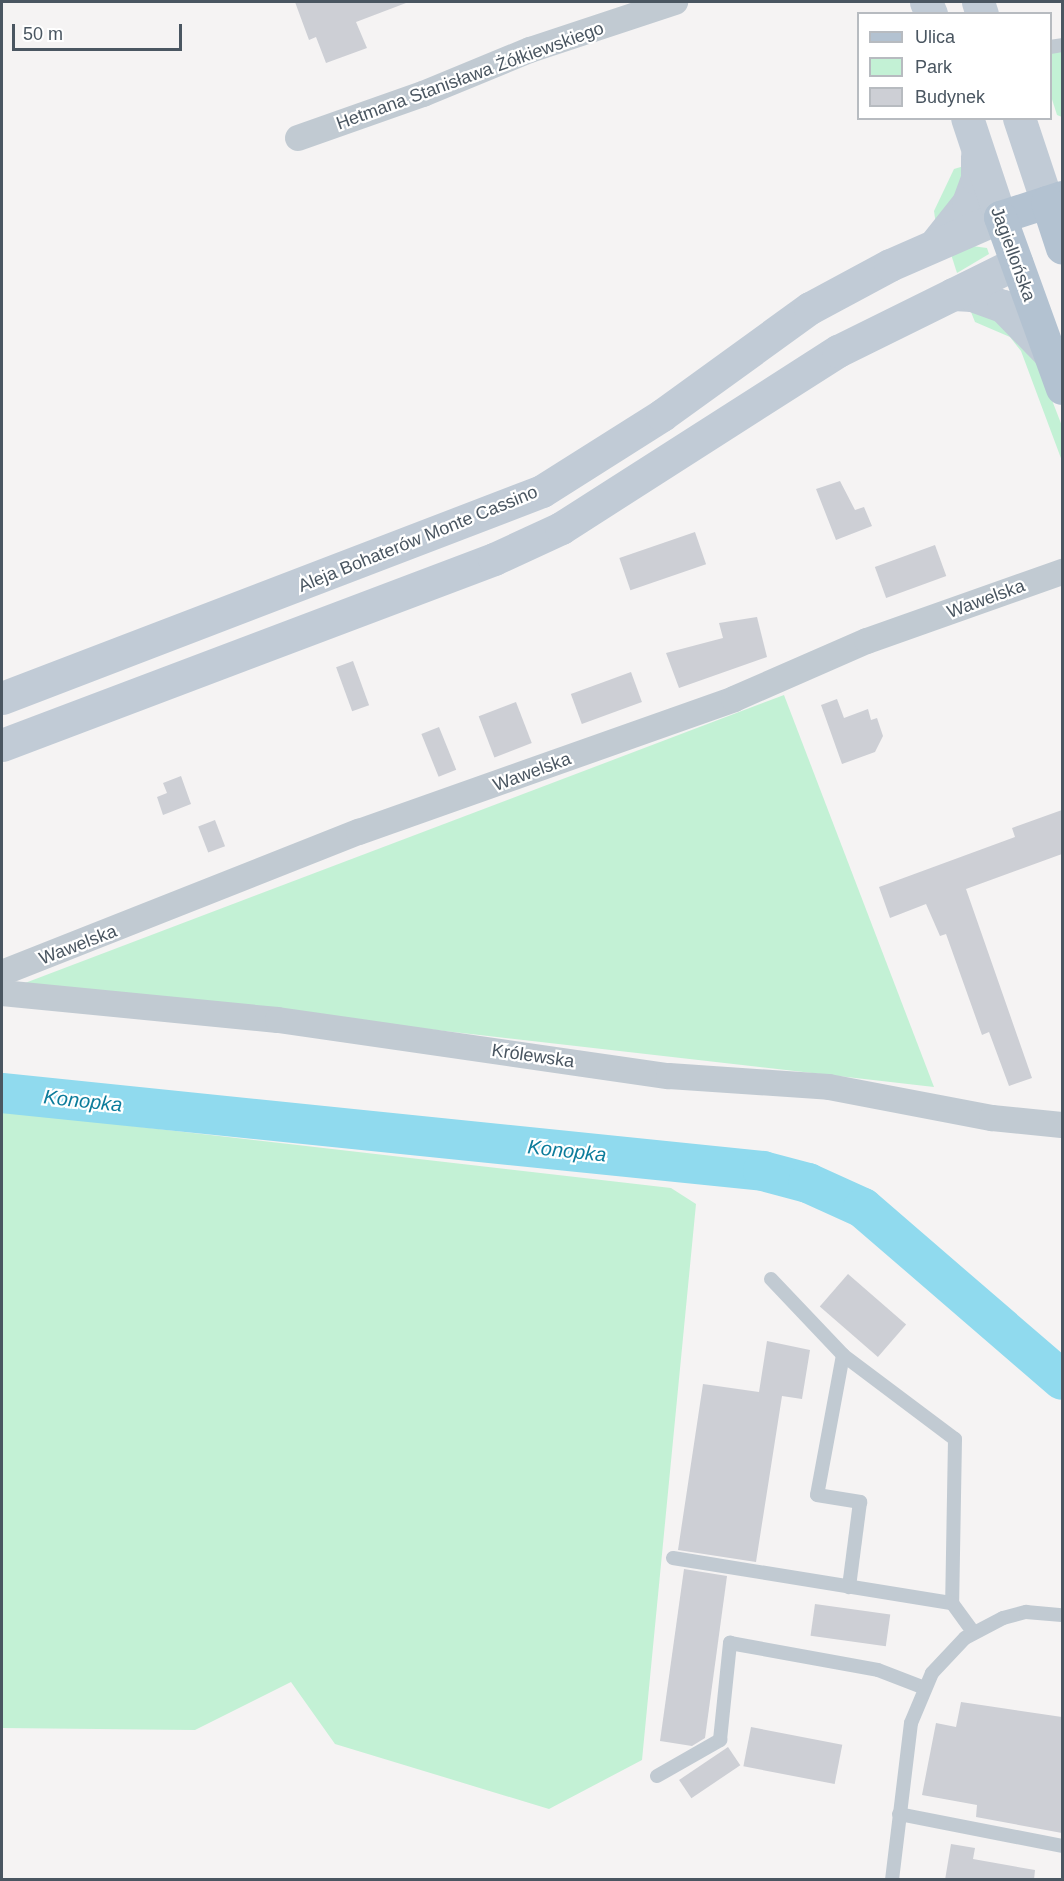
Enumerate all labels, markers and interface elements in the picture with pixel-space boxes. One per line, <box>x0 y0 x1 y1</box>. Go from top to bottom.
scale bar <box>15 12 184 50</box>
legend <box>857 12 1052 120</box>
street label: Hetmana Stanisława Żółkiewskiego <box>333 17 607 135</box>
text: 50 m <box>23 24 63 44</box>
text: Ulica <box>915 27 955 47</box>
text: Park <box>915 57 952 77</box>
text: Budynek <box>915 87 985 107</box>
street label: Jagiellońska <box>986 204 1040 304</box>
street label: Aleja Bohaterów Monte Cassino <box>295 481 541 597</box>
street label: Wawelska <box>944 575 1028 623</box>
street label: Wawelska <box>490 748 574 796</box>
street label: Wawelska <box>36 920 120 970</box>
street label: Królewska <box>490 1040 576 1072</box>
water label: Konopka <box>42 1085 124 1117</box>
water label: Konopka <box>526 1135 608 1167</box>

